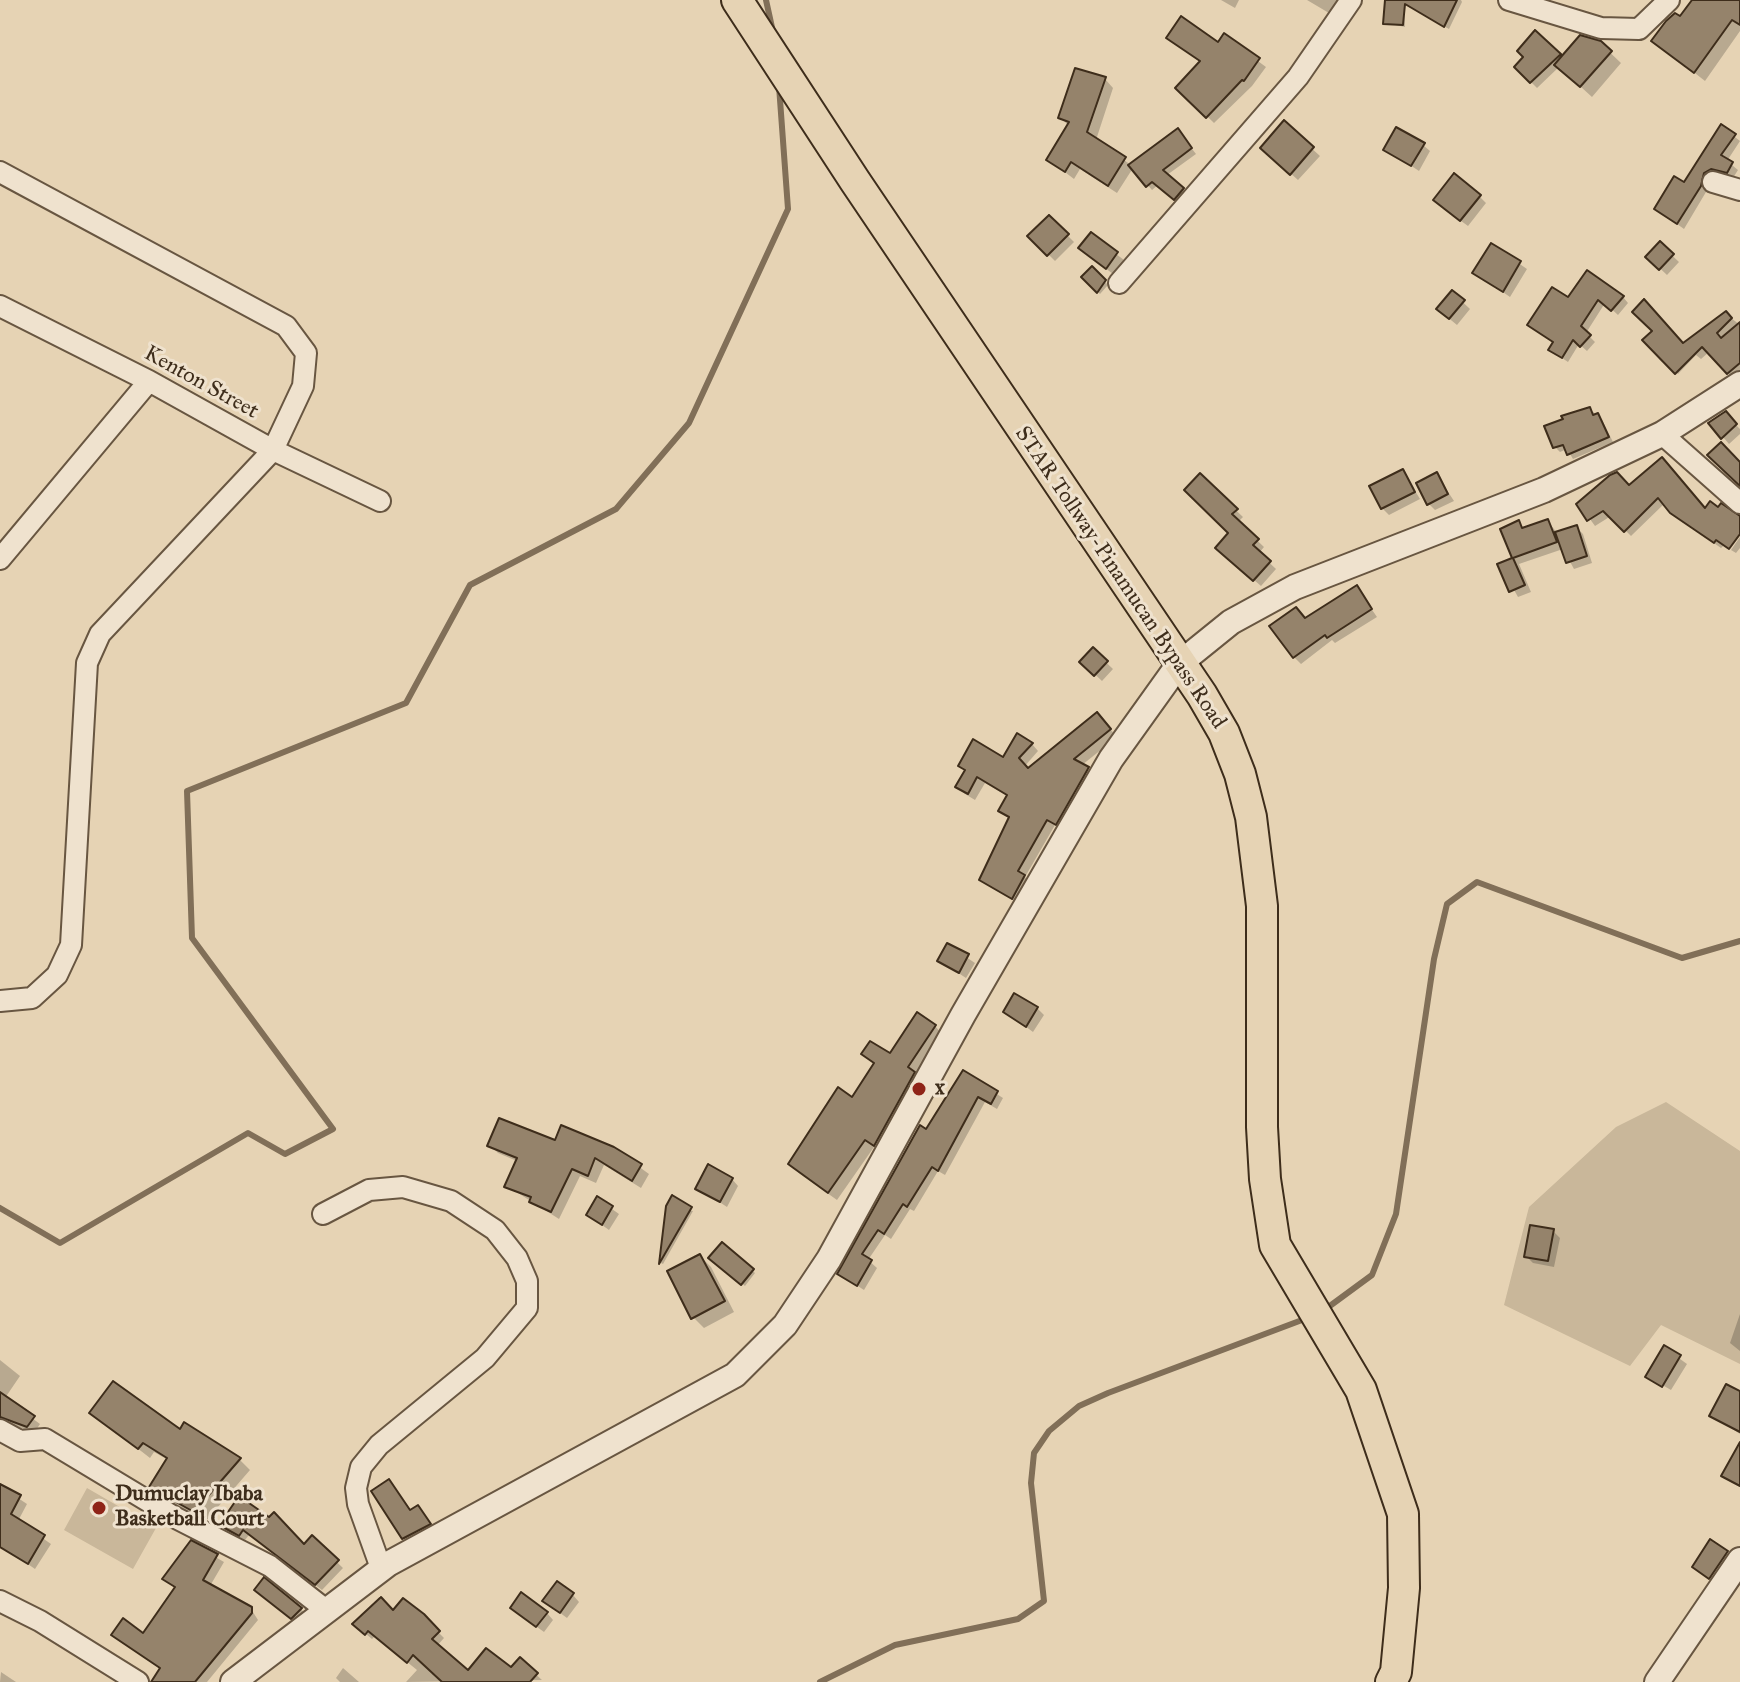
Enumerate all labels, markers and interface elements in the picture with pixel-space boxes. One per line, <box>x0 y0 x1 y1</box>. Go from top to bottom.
street label: Kenton Street <box>139 341 263 425</box>
street label: STAR Tollway-Pinamucan Bypass Road <box>1009 422 1231 734</box>
place label: x <box>935 1076 945 1102</box>
marker: x <box>910 1080 928 1098</box>
place label: Dumuclay Ibaba Basketball Court <box>115 1482 264 1534</box>
marker: Dumuclay Ibaba Basketball Court <box>90 1499 108 1517</box>

